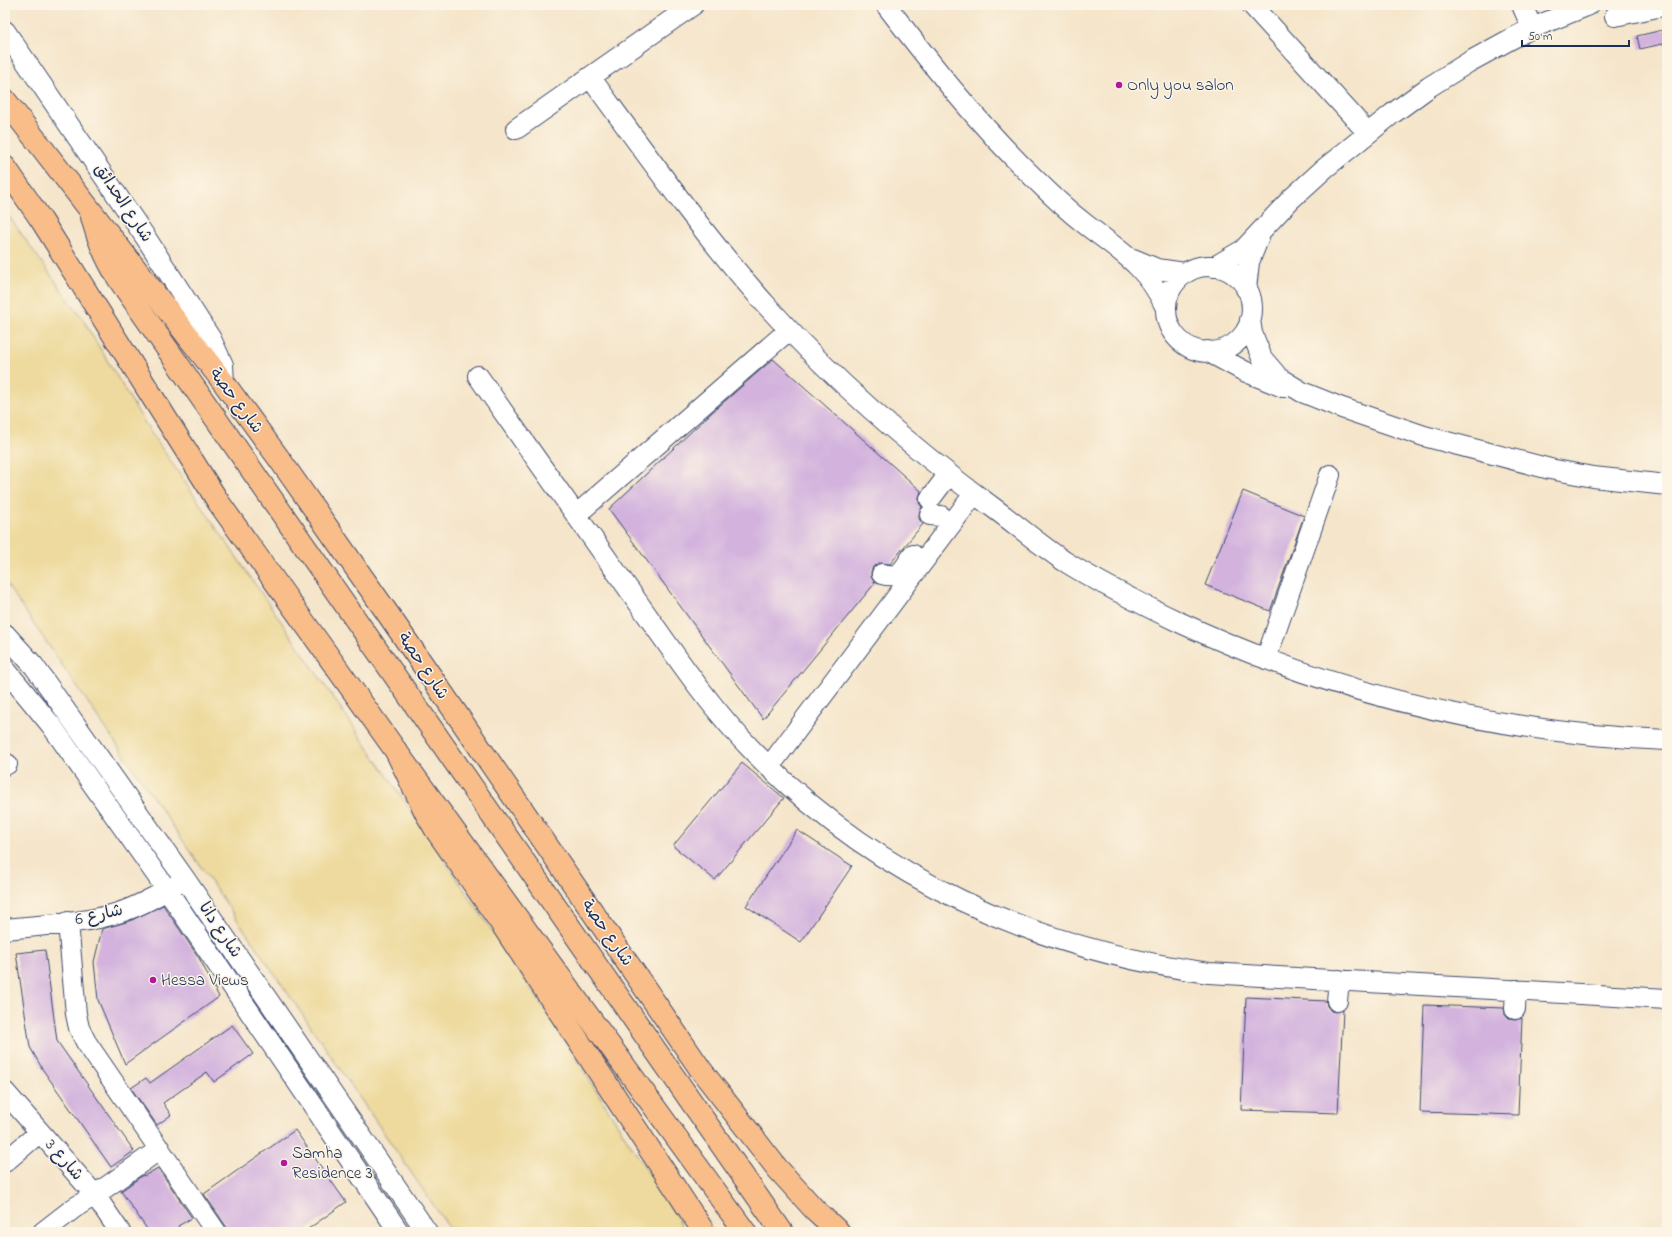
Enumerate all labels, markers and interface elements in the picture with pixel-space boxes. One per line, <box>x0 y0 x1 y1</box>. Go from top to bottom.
scale bar <box>1522 22 1629 48</box>
text: 50 m <box>1528 28 1552 46</box>
place label: Only you salon <box>1127 73 1234 99</box>
marker: Only you salon <box>1114 80 1124 90</box>
street label: شارع الحدائق <box>87 158 159 248</box>
street label: شارع حصة <box>203 363 269 439</box>
street label: شارع حصة <box>391 627 455 705</box>
street label: شارع حصة <box>575 894 639 972</box>
street label: شارع دانا <box>192 897 248 963</box>
street label: شارع 6 <box>73 898 125 932</box>
place label: Hessa Views <box>161 968 249 993</box>
marker: Hessa Views <box>148 975 158 985</box>
street label: شارع 3 <box>39 1134 89 1186</box>
place label: Samha Residence 3 <box>292 1141 373 1186</box>
marker: Samha Residence 3 <box>279 1158 289 1168</box>

